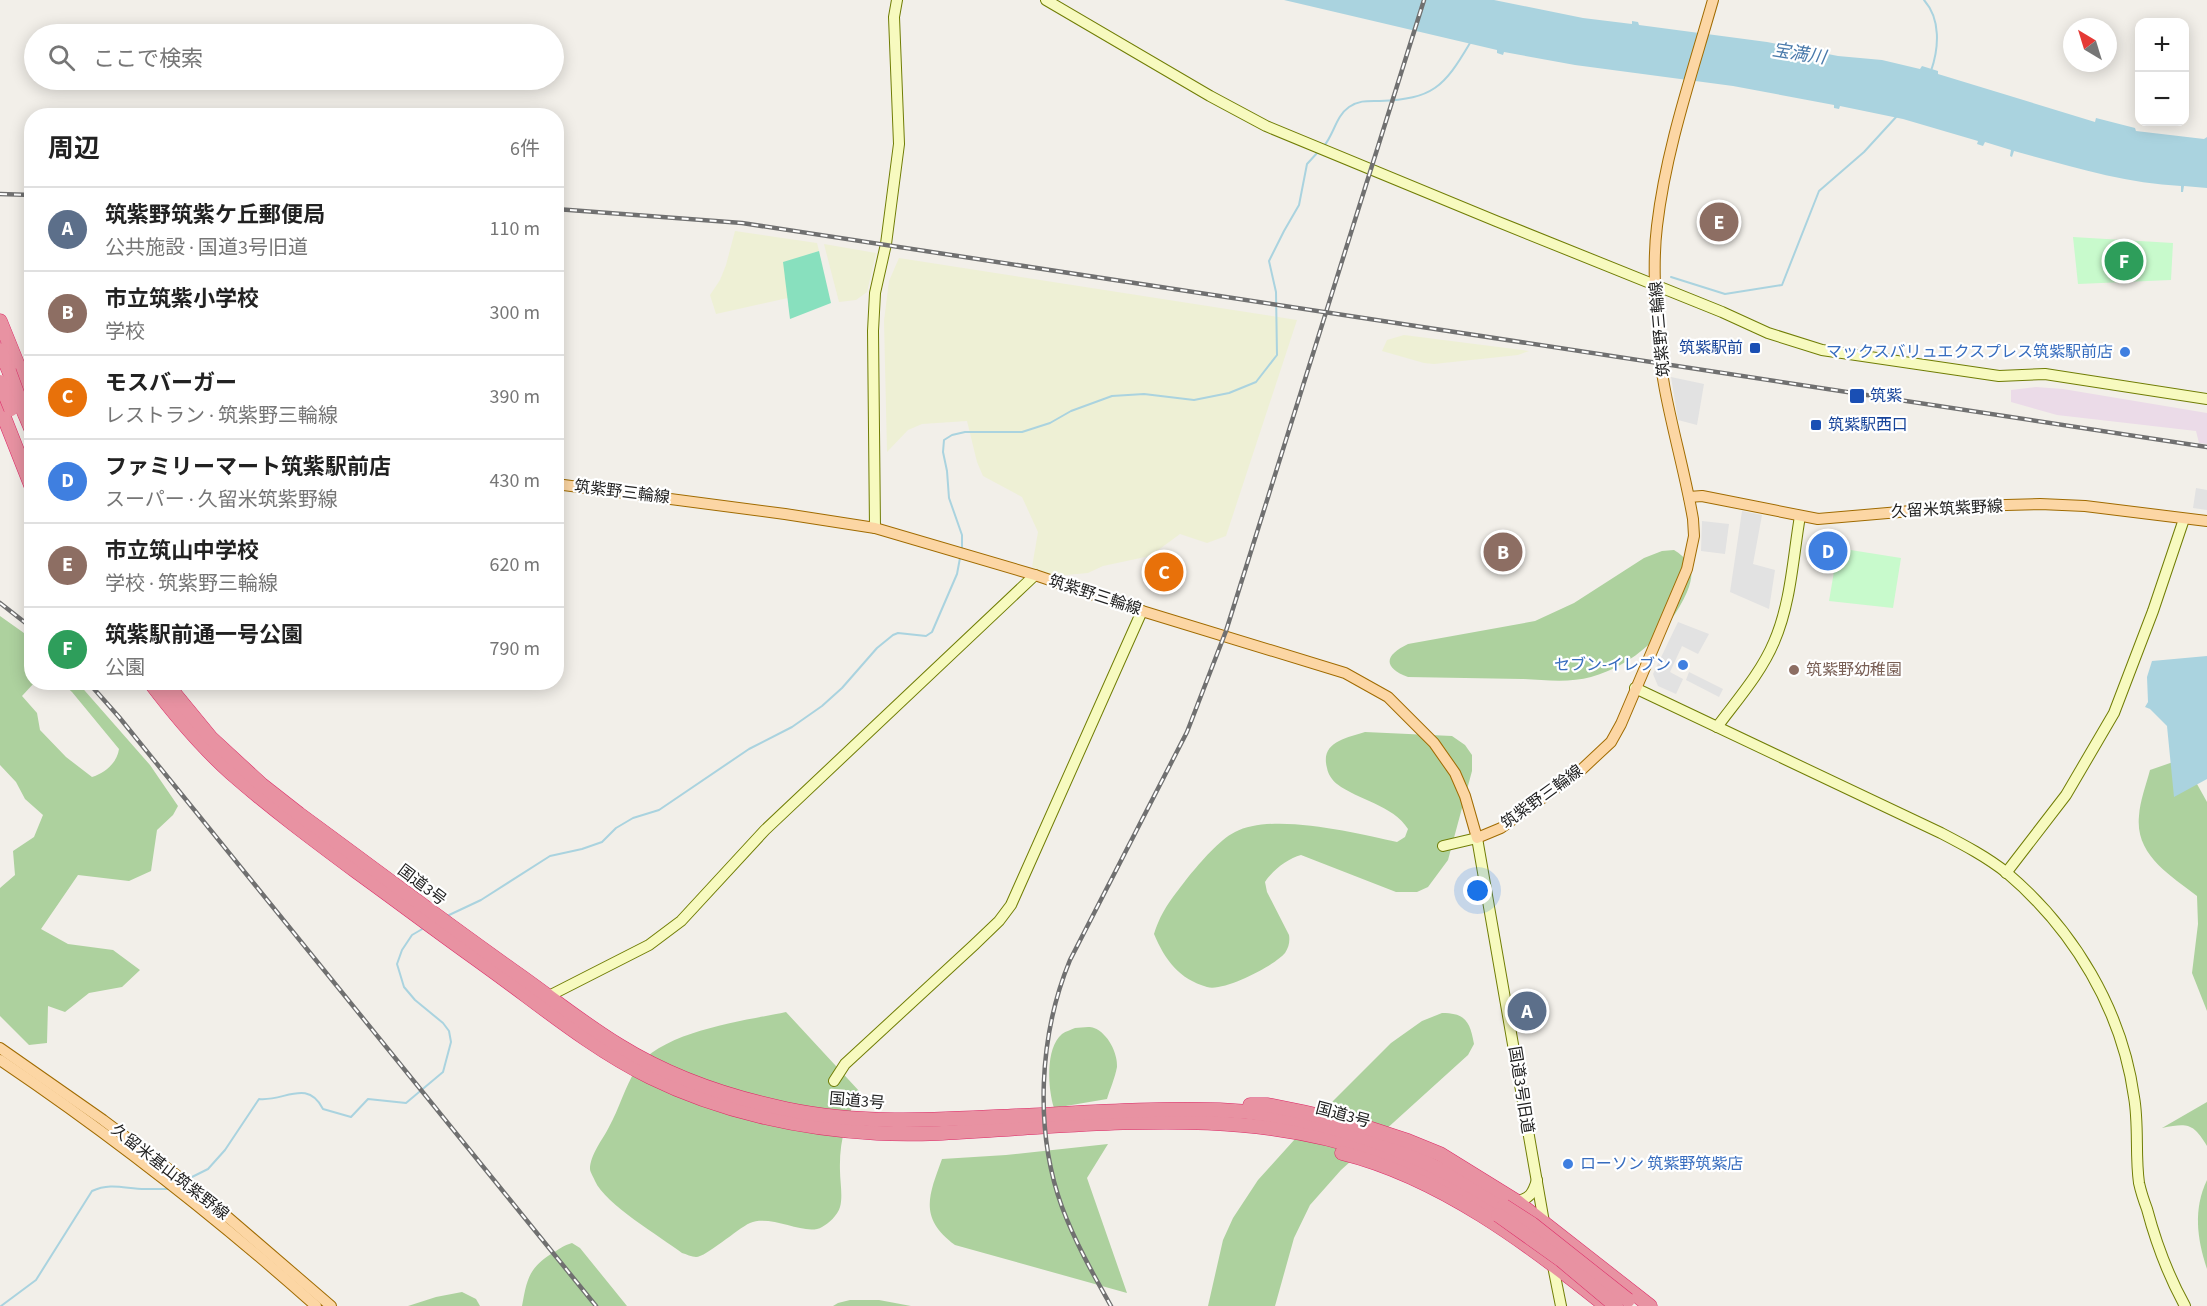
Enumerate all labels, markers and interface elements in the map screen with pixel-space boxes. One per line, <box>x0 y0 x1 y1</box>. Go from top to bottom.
north arrow <box>2063 18 2117 72</box>
map controls <box>2135 18 2189 126</box>
button: + <box>2135 18 2189 72</box>
search box <box>24 24 564 90</box>
water label: 宝満川 <box>1770 37 1830 71</box>
icon: search <box>45 41 78 74</box>
text: ここで検索 <box>93 43 203 75</box>
button: − <box>2135 72 2189 126</box>
text: 周辺 <box>48 130 100 167</box>
text: 6件 <box>510 135 540 163</box>
text: 筑紫野筑紫ケ丘郵便局 <box>105 199 325 231</box>
pin: E <box>1700 200 1738 244</box>
text: A <box>62 215 73 243</box>
text: 110 m <box>490 215 540 243</box>
text: 公共施設 · 国道3号旧道 <box>105 234 308 262</box>
pin: F <box>2104 238 2144 284</box>
street label: 筑紫野三輪線 <box>1645 280 1675 378</box>
text: 市立筑紫小学校 <box>105 283 259 315</box>
text: B <box>61 299 74 327</box>
text: 300 m <box>490 299 540 327</box>
text: 学校 <box>105 318 145 346</box>
place label: 筑紫駅前 <box>1679 337 1743 359</box>
marker: 筑紫駅前 <box>1748 341 1762 355</box>
place label: マックスバリュエクスプレス筑紫駅前店 <box>1826 341 2113 363</box>
marker: マックスバリュエクスプレス筑紫駅前店 <box>2118 345 2132 359</box>
text: モスバーガー <box>105 367 237 399</box>
text: C <box>62 383 73 411</box>
text: 390 m <box>490 383 540 411</box>
place label: 筑紫 <box>1870 385 1902 407</box>
marker: 筑紫 <box>1848 387 1866 405</box>
text: レストラン · 筑紫野三輪線 <box>105 402 338 430</box>
place label: 筑紫駅西口 <box>1828 414 1908 436</box>
marker: 筑紫駅西口 <box>1809 418 1823 432</box>
text: ファミリーマート筑紫駅前店 <box>105 451 391 483</box>
text: D <box>61 467 74 495</box>
text: 430 m <box>490 467 540 495</box>
street label: 筑紫野三輪線 <box>573 475 671 509</box>
text: スーパー · 久留米筑紫野線 <box>105 486 338 514</box>
street label: 久留米筑紫野線 <box>1890 495 2004 523</box>
pin: D <box>1808 528 1848 574</box>
pin: B <box>1484 530 1522 574</box>
text: 市立筑山中学校 <box>105 535 259 567</box>
pin: C <box>1144 550 1184 594</box>
text: E <box>62 551 73 579</box>
text: 620 m <box>490 551 540 579</box>
text: 学校 · 筑紫野三輪線 <box>105 570 278 598</box>
street label: 筑紫野三輪線 <box>1046 570 1144 620</box>
text: 筑紫駅前通一号公園 <box>105 619 303 651</box>
text: F <box>62 635 73 663</box>
text: 790 m <box>490 635 540 663</box>
text: 公園 <box>105 654 145 682</box>
place label: セブン-イレブン <box>1554 654 1671 676</box>
marker: セブン-イレブン <box>1676 658 1690 672</box>
place label: 筑紫野幼稚園 <box>1806 659 1902 681</box>
marker: 筑紫野幼稚園 <box>1787 663 1801 677</box>
street label: 筑紫野三輪線 <box>1497 760 1587 834</box>
street label: 国道3号 <box>393 859 451 911</box>
your location <box>1463 876 1492 905</box>
pin: A <box>1508 988 1546 1034</box>
street label: 国道3号旧道 <box>1503 1045 1539 1135</box>
street label: 国道3号 <box>828 1088 886 1114</box>
street label: 国道3号 <box>1313 1097 1373 1133</box>
street label: 久留米基山筑紫野線 <box>106 1119 234 1225</box>
place label: ローソン 筑紫野筑紫店 <box>1580 1153 1743 1175</box>
marker: ローソン 筑紫野筑紫店 <box>1561 1157 1575 1171</box>

